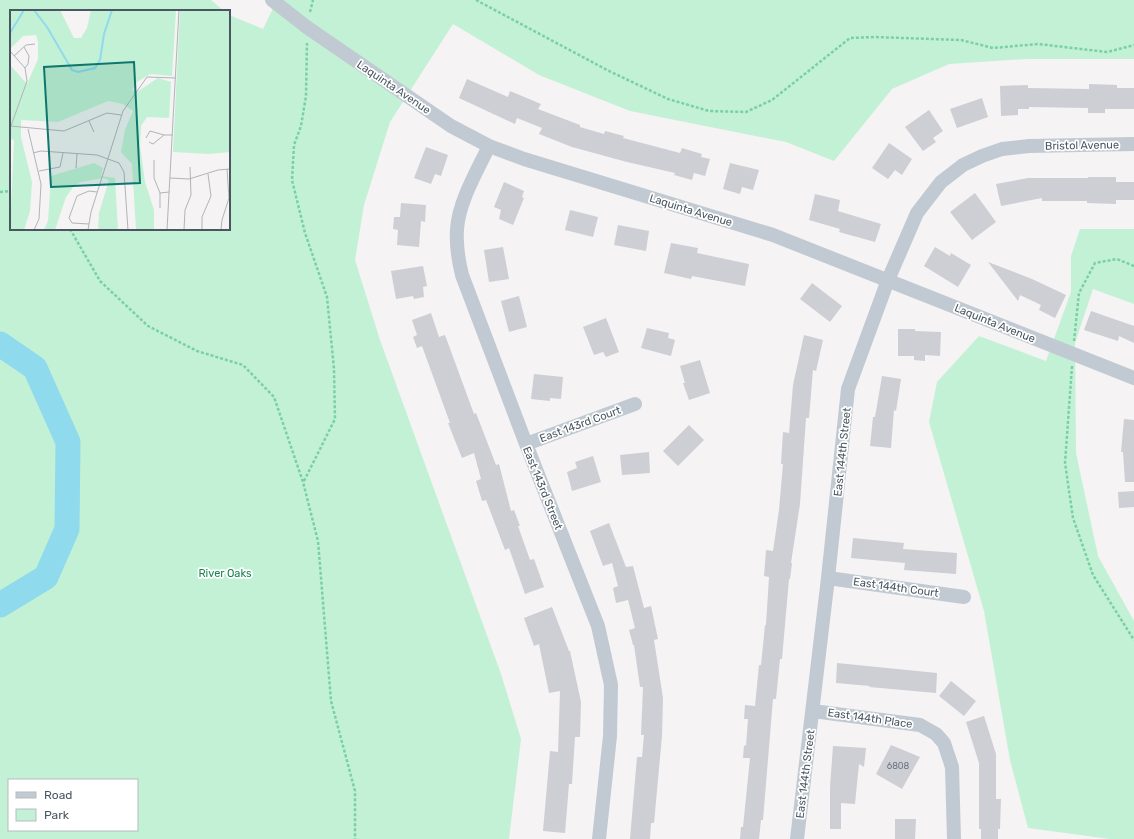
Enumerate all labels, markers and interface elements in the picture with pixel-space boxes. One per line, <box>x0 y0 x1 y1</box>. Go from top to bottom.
inset map <box>10 10 230 230</box>
street label: Laquinta Avenue <box>354 58 433 117</box>
street label: Bristol Avenue <box>1045 138 1119 153</box>
street label: Laquinta Avenue <box>648 192 734 229</box>
street label: Laquinta Avenue <box>953 301 1037 346</box>
street label: East 143rd Court <box>538 403 623 445</box>
street label: East 144th Street <box>831 406 854 497</box>
street label: East 143rd Street <box>520 445 565 532</box>
park label: River Oaks <box>198 567 252 580</box>
street label: East 144th Court <box>852 575 940 600</box>
street label: East 144th Place <box>827 706 913 731</box>
street label: East 144th Street <box>794 728 817 819</box>
house number: 6808 <box>887 761 910 771</box>
legend <box>8 779 138 831</box>
text: Road <box>44 788 72 802</box>
text: Park <box>44 808 70 822</box>

